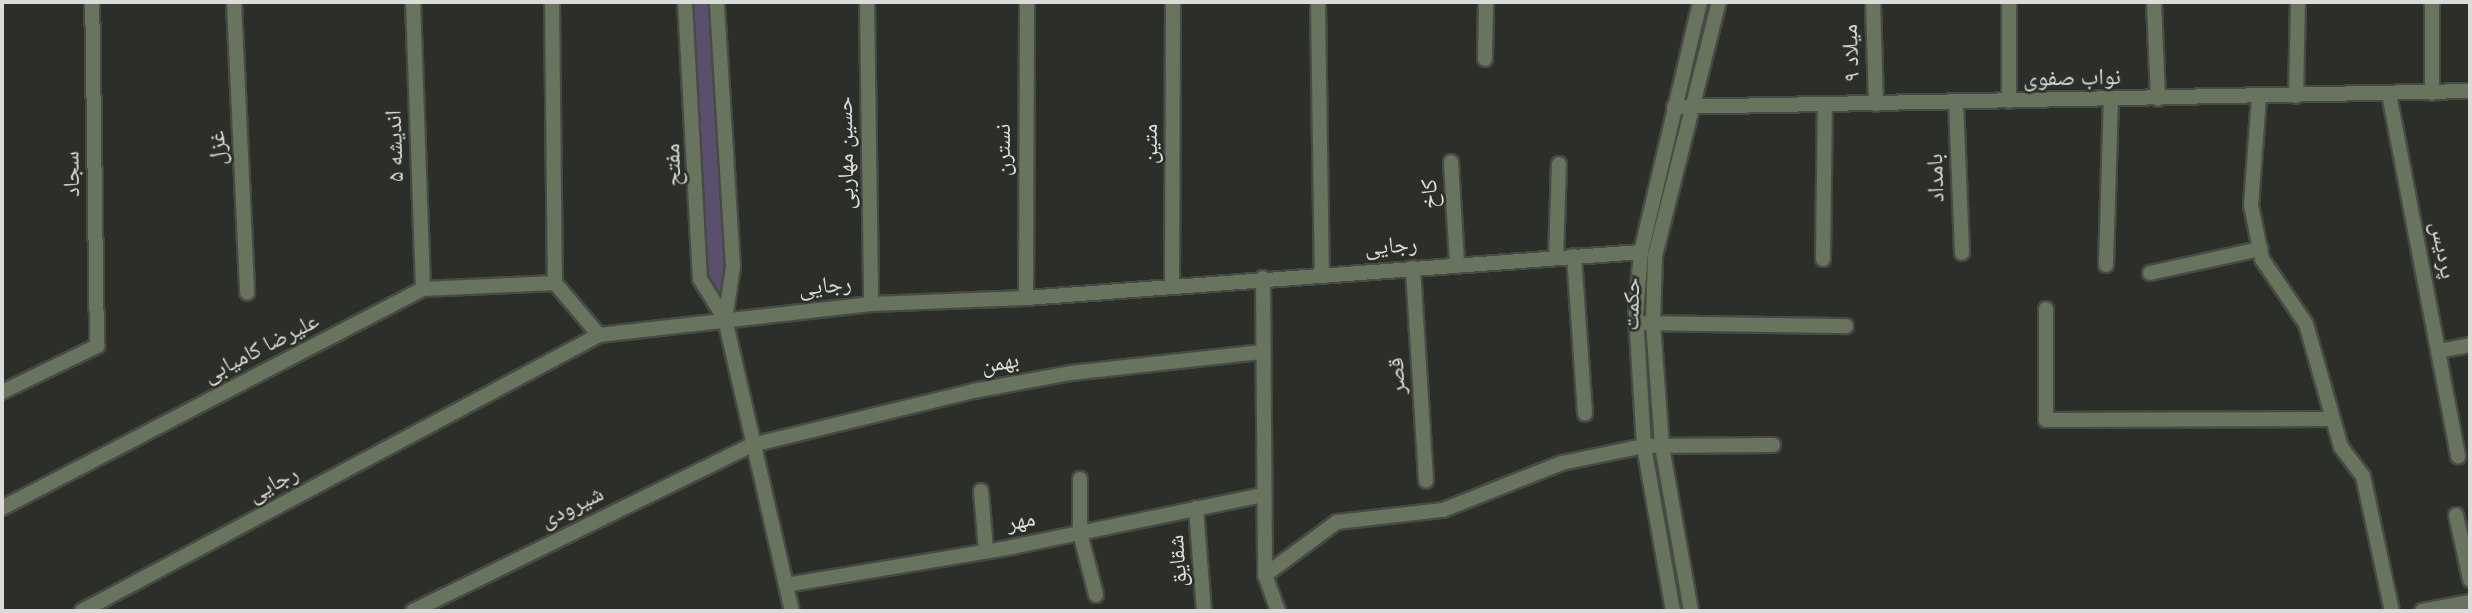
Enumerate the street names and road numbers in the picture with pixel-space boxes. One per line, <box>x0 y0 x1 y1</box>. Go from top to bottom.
street label: میلاد ۹ <box>1836 23 1866 83</box>
street label: نواب صفوی <box>2023 63 2121 93</box>
street label: حسین مهاربی <box>831 96 861 210</box>
street label: اندیشه ۵ <box>380 110 410 182</box>
street label: نسترن <box>989 124 1017 176</box>
street label: متین <box>1136 124 1164 164</box>
street label: غزل <box>203 130 233 166</box>
street label: مفتح <box>658 143 688 187</box>
street label: سجاد <box>58 151 86 197</box>
street label: بامداد <box>1921 153 1951 203</box>
street label: کاخ <box>1415 178 1445 210</box>
street label: پردیس <box>2424 219 2462 281</box>
street label: رجایی <box>1364 230 1418 262</box>
street label: رجایی <box>797 270 853 302</box>
street label: حکمت <box>1618 277 1646 331</box>
street label: علیرضا کامیابی <box>198 307 324 389</box>
street label: بهمن <box>979 346 1021 380</box>
street label: قصر <box>1382 357 1412 395</box>
street label: رجایی <box>243 459 303 509</box>
street label: شیرودی <box>536 480 608 534</box>
street label: مهر <box>1004 505 1038 537</box>
street label: شقایق <box>1162 534 1194 588</box>

